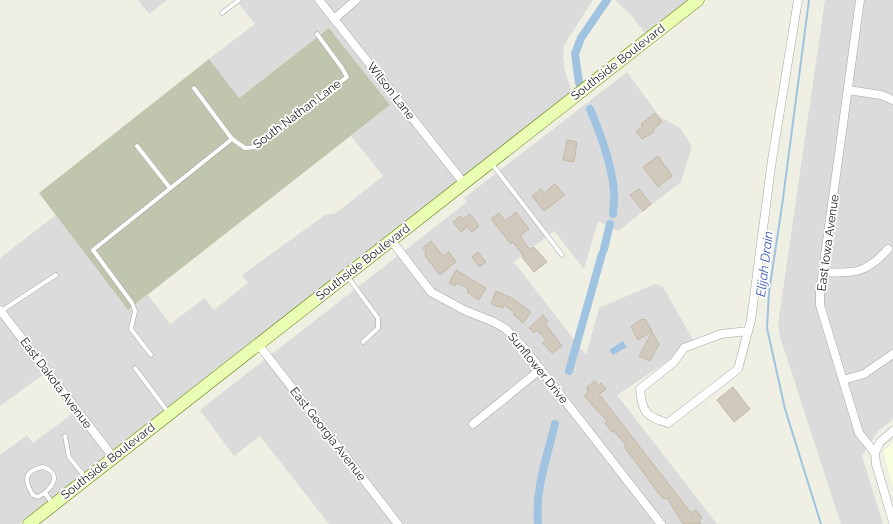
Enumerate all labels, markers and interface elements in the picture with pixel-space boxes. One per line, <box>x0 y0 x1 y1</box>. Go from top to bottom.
street label: Southside Boulevard <box>568 21 668 103</box>
street label: Wilson Lane <box>364 59 418 123</box>
street label: South Nathan Lane <box>250 76 344 152</box>
street label: East Iowa Avenue <box>814 194 842 292</box>
street label: Southside Boulevard <box>313 221 413 303</box>
water label: Elijah Drain <box>753 230 776 298</box>
street label: Sunflower Drive <box>505 330 571 406</box>
street label: East Dakota Avenue <box>17 335 95 431</box>
street label: East Georgia Avenue <box>287 384 369 484</box>
street label: Southside Boulevard <box>58 420 158 502</box>

